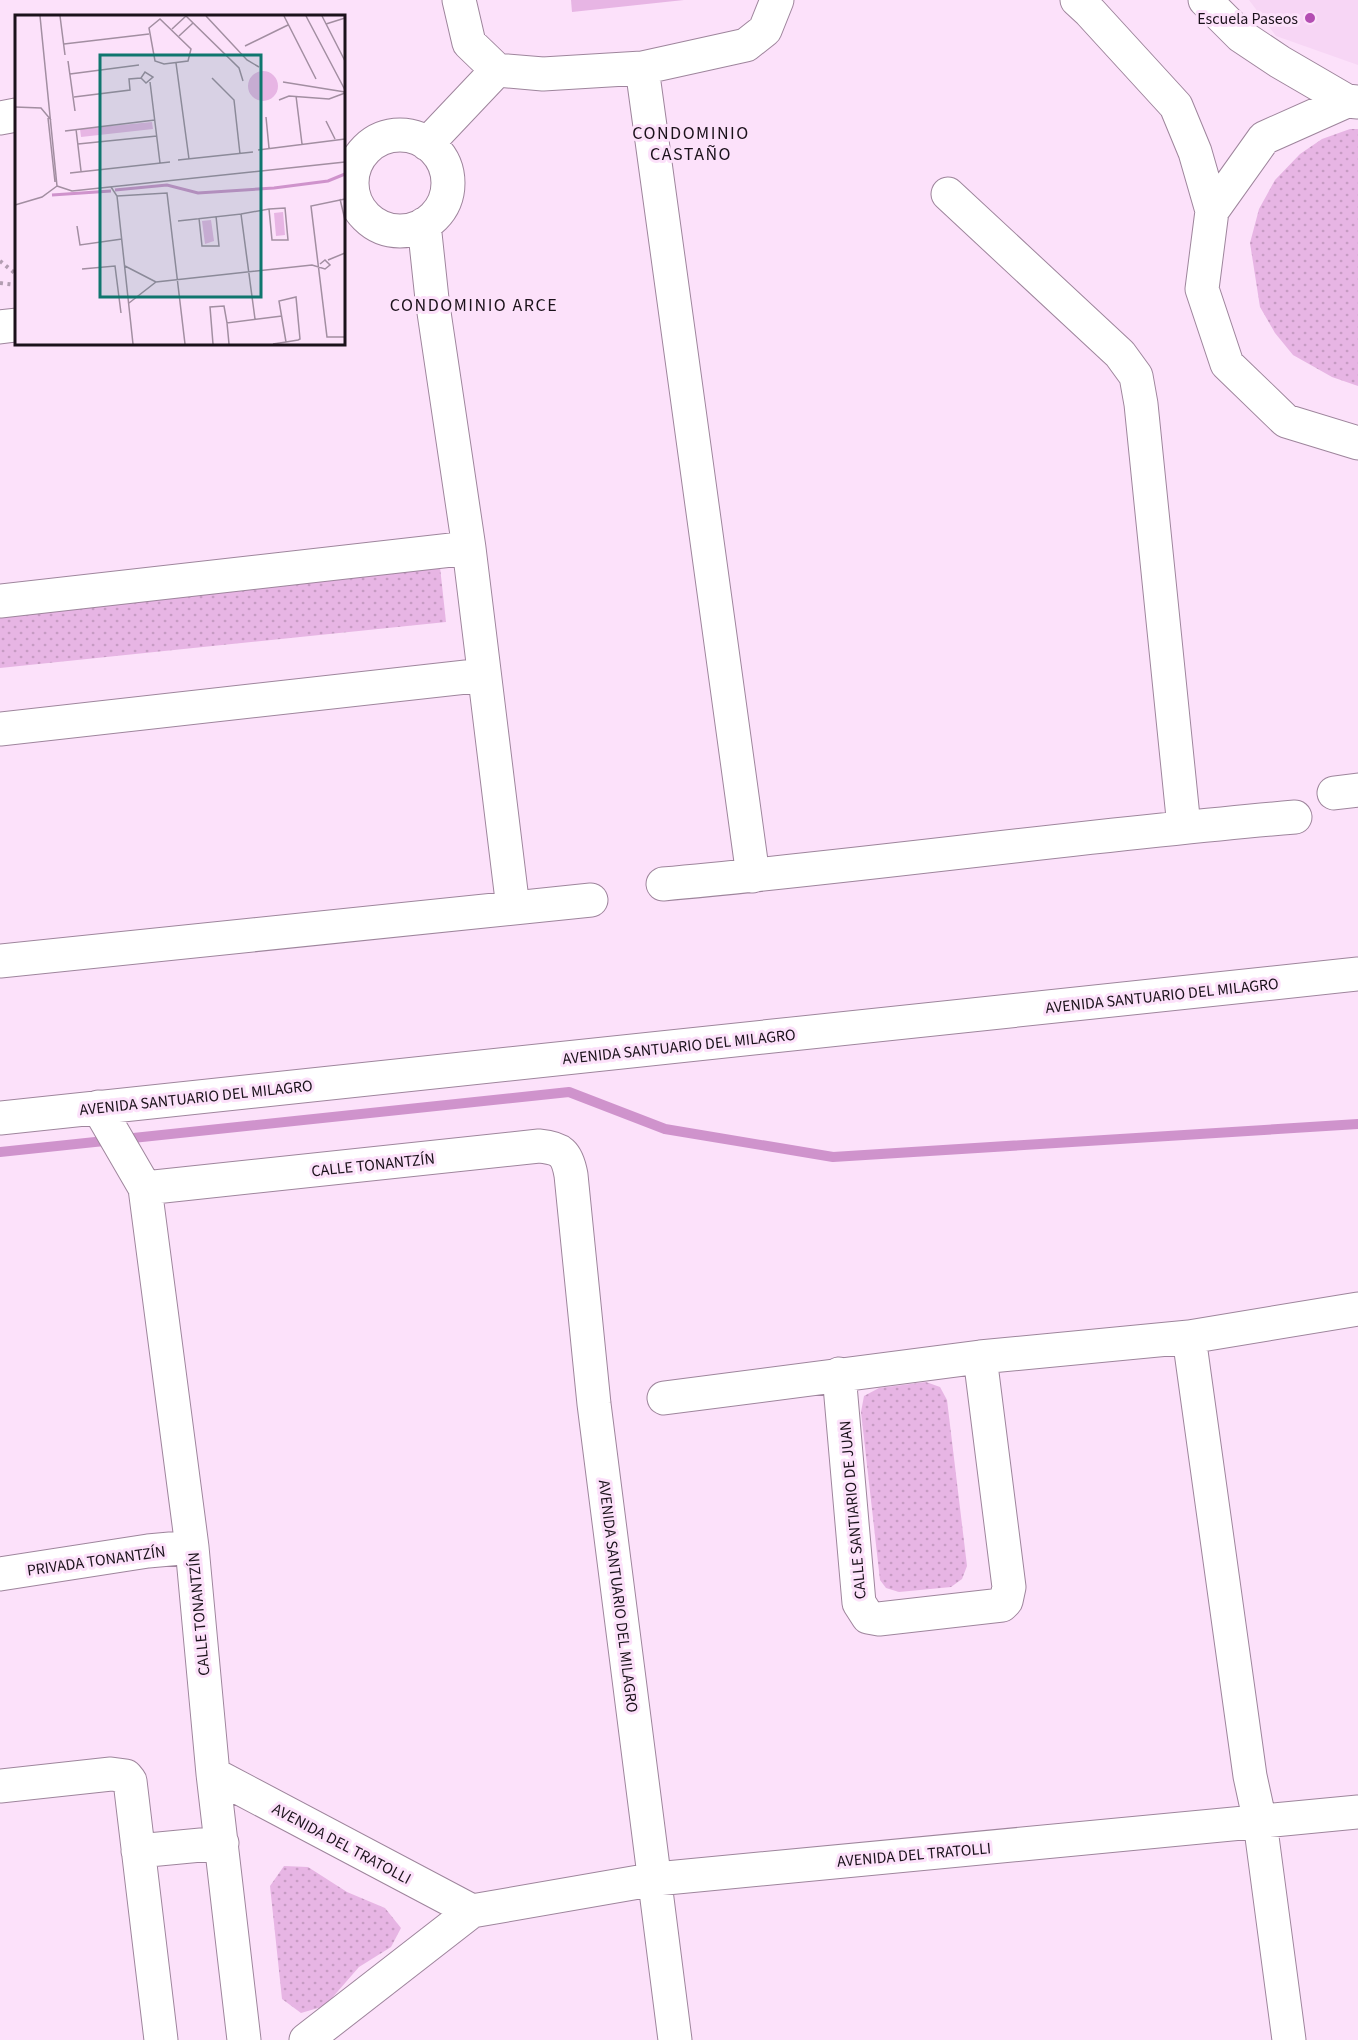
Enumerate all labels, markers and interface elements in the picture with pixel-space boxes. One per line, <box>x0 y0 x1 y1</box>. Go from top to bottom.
place label: Escuela Paseos <box>1197 8 1298 30</box>
marker: Escuela Paseos <box>1303 11 1317 25</box>
inset map <box>15 15 345 345</box>
district label: CONDOMINIO CASTAÑO <box>632 121 750 167</box>
district label: CONDOMINIO ARCE <box>390 293 558 318</box>
street label: AVENIDA SANTUARIO DEL MILAGRO <box>1044 973 1280 1019</box>
street label: AVENIDA SANTUARIO DEL MILAGRO <box>561 1024 797 1070</box>
street label: AVENIDA SANTUARIO DEL MILAGRO <box>78 1075 314 1121</box>
street label: CALLE TONANTZÍN <box>310 1148 436 1182</box>
street label: CALLE SANTIARIO DE JUAN <box>834 1420 872 1600</box>
street label: AVENIDA SANTUARIO DEL MILAGRO <box>593 1478 643 1714</box>
street label: PRIVADA TONANTZÍN <box>25 1540 167 1582</box>
street label: CALLE TONANTZÍN <box>183 1551 215 1677</box>
street label: AVENIDA DEL TRATOLLI <box>268 1798 415 1890</box>
street label: AVENIDA DEL TRATOLLI <box>836 1837 992 1873</box>

